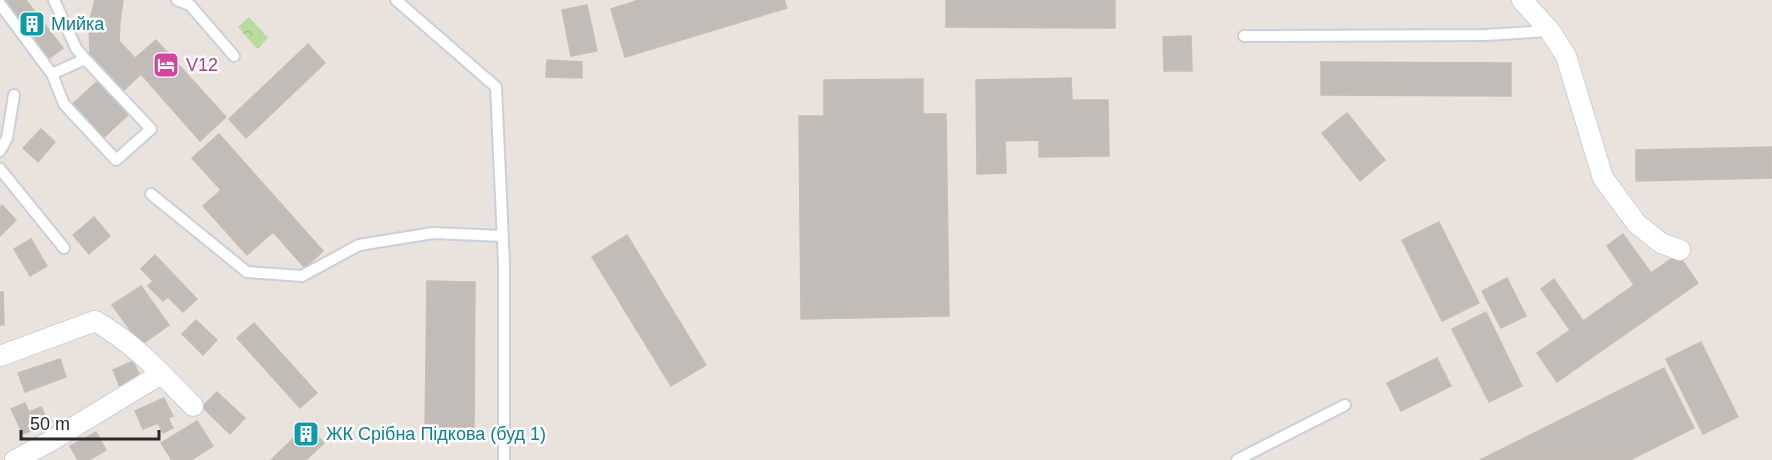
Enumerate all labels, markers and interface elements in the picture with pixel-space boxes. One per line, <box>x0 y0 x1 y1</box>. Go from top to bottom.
building icon: Мийка <box>17 9 47 39</box>
place label: Мийка <box>51 14 105 34</box>
hotel icon: V12 <box>151 50 181 80</box>
place label: V12 <box>186 55 218 75</box>
scale bar <box>21 403 159 441</box>
text: 50 m <box>30 414 70 434</box>
building icon: ЖК Срібна Підкова (буд 1) <box>291 419 321 449</box>
place label: ЖК Срібна Підкова (буд 1) <box>326 424 546 444</box>

